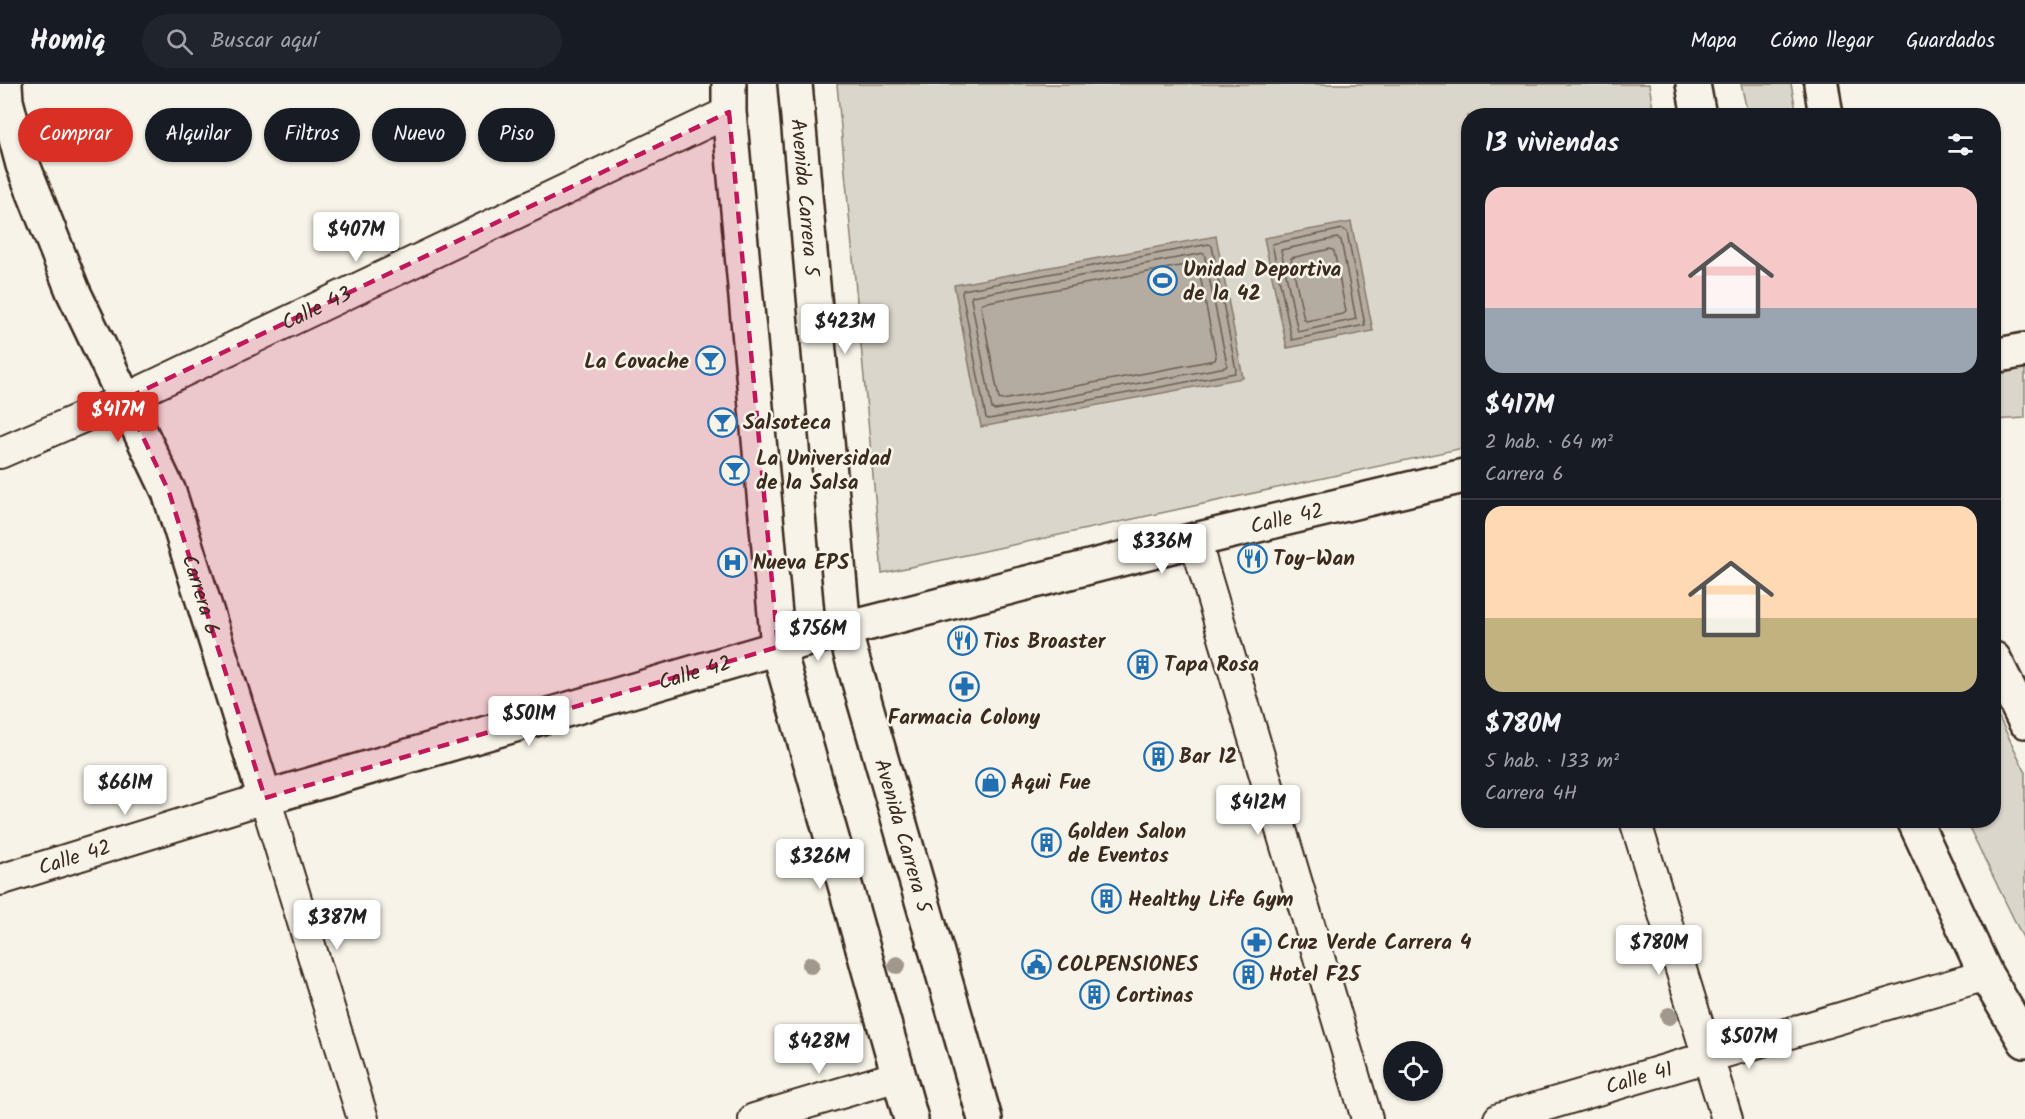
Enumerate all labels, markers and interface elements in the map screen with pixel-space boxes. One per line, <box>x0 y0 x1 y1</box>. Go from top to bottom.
search box <box>142 14 562 68</box>
text: Homiq <box>30 19 106 64</box>
text: Buscar aquí <box>211 24 318 59</box>
icon: search <box>163 25 196 58</box>
text: Mapa <box>1690 25 1737 58</box>
text: Cómo llegar <box>1770 25 1873 58</box>
text: Guardados <box>1906 25 1995 58</box>
chip: Comprar <box>18 108 133 162</box>
chip: Alquilar <box>145 108 252 162</box>
chip: Filtros <box>264 108 360 162</box>
chip: Nuevo <box>372 108 466 162</box>
chip: Piso <box>478 108 555 162</box>
street label: Avenida Carrera 5 <box>780 117 827 280</box>
text: 13 viviendas <box>1485 123 1619 165</box>
icon: filters <box>1944 128 1977 161</box>
pin: $407M <box>314 212 398 263</box>
text: $407M <box>327 215 385 247</box>
icon: home <box>1677 226 1785 334</box>
place label: Unidad Deportiva de la 42 <box>1183 254 1342 311</box>
sports icon: Unidad Deportiva de la 42 <box>1146 265 1178 297</box>
street label: Calle 43 <box>276 279 358 340</box>
pin: $423M <box>803 304 887 355</box>
text: $423M <box>815 307 875 339</box>
bar icon: La Covache <box>694 345 726 377</box>
place label: La Covache <box>584 346 689 379</box>
text: $417M <box>1485 385 1554 427</box>
pin: $417M <box>76 392 160 443</box>
text: $417M <box>91 395 145 427</box>
bar icon: Salsoteca <box>706 406 738 438</box>
place label: Salsoteca <box>743 407 831 440</box>
text: 2 hab. · 64 m² <box>1485 427 1613 459</box>
place label: La Universidad de la Salsa <box>756 443 892 500</box>
bar icon: La Universidad de la Salsa <box>719 454 751 486</box>
text: Carrera 6 <box>1485 459 1564 491</box>
street label: Calle 42 <box>1247 495 1327 544</box>
pin: $336M <box>1120 524 1204 575</box>
text: $336M <box>1132 527 1192 559</box>
restaurant icon: Toy-Wan <box>1236 542 1268 574</box>
place label: Toy-Wan <box>1273 543 1355 576</box>
icon: home <box>1677 545 1785 653</box>
hospital icon: Nueva EPS <box>716 546 748 578</box>
place label: Nueva EPS <box>753 547 849 580</box>
street label: Carrera 6 <box>172 551 228 639</box>
pin: $756M <box>776 611 860 662</box>
text: $756M <box>789 614 847 646</box>
restaurant icon: Tios Broaster <box>946 625 978 657</box>
place label: Tios Broaster <box>983 626 1107 659</box>
street label: Calle 42 <box>655 647 736 700</box>
building icon: Tapa Rosa <box>1127 648 1159 680</box>
place label: Tapa Rosa <box>1164 649 1259 682</box>
pharmacy icon: Farmacia Colony <box>948 670 980 702</box>
pin: $501M <box>487 696 571 747</box>
text: $501M <box>502 699 556 731</box>
place label: Farmacia Colony <box>888 702 1040 735</box>
text: $780M <box>1485 704 1561 746</box>
building icon: Bar 12 <box>1142 740 1174 772</box>
place label: Bar 12 <box>1179 741 1237 774</box>
text: 5 hab. · 133 m² <box>1485 746 1619 778</box>
street label: Avenida Carrera 5 <box>864 755 940 918</box>
pin: $661M <box>83 765 167 816</box>
shop icon: Aqui Fue <box>974 766 1006 798</box>
place label: Aqui Fue <box>1011 767 1091 800</box>
text: $661M <box>98 768 152 800</box>
text: Carrera 4H <box>1485 778 1577 810</box>
pin: $412M <box>1216 785 1300 836</box>
text: $412M <box>1230 788 1286 820</box>
place label: Golden Salon de Eventos <box>1068 816 1186 873</box>
building icon: Golden Salon de Eventos <box>1031 827 1063 859</box>
street label: Calle 42 <box>35 832 115 885</box>
pin: $326M <box>778 839 862 890</box>
text: $326M <box>790 842 850 874</box>
building icon: Healthy Life Gym <box>1091 883 1123 915</box>
place label: Healthy Life Gym <box>1128 884 1294 917</box>
pin: $387M <box>295 900 379 951</box>
text: $387M <box>307 903 367 935</box>
pin: $780M <box>1617 925 1701 976</box>
pharmacy icon: Cruz Verde Carrera 4 <box>1240 926 1272 958</box>
place label: Cruz Verde Carrera 4 <box>1277 927 1472 960</box>
text: $780M <box>1630 928 1688 960</box>
public building icon: COLPENSIONES <box>1020 948 1052 980</box>
place label: COLPENSIONES <box>1057 949 1199 982</box>
building icon: Hotel F25 <box>1232 958 1264 990</box>
place label: Hotel F25 <box>1269 959 1362 992</box>
building icon: Cortinas <box>1079 979 1111 1011</box>
place label: Cortinas <box>1116 980 1193 1013</box>
pin: $507M <box>1707 1019 1791 1070</box>
text: $507M <box>1721 1022 1777 1054</box>
pin: $428M <box>777 1024 861 1075</box>
text: $428M <box>788 1027 850 1059</box>
map controls <box>1383 1041 1443 1101</box>
button: locate <box>1383 1041 1443 1101</box>
street label: Calle 41 <box>1602 1053 1677 1105</box>

